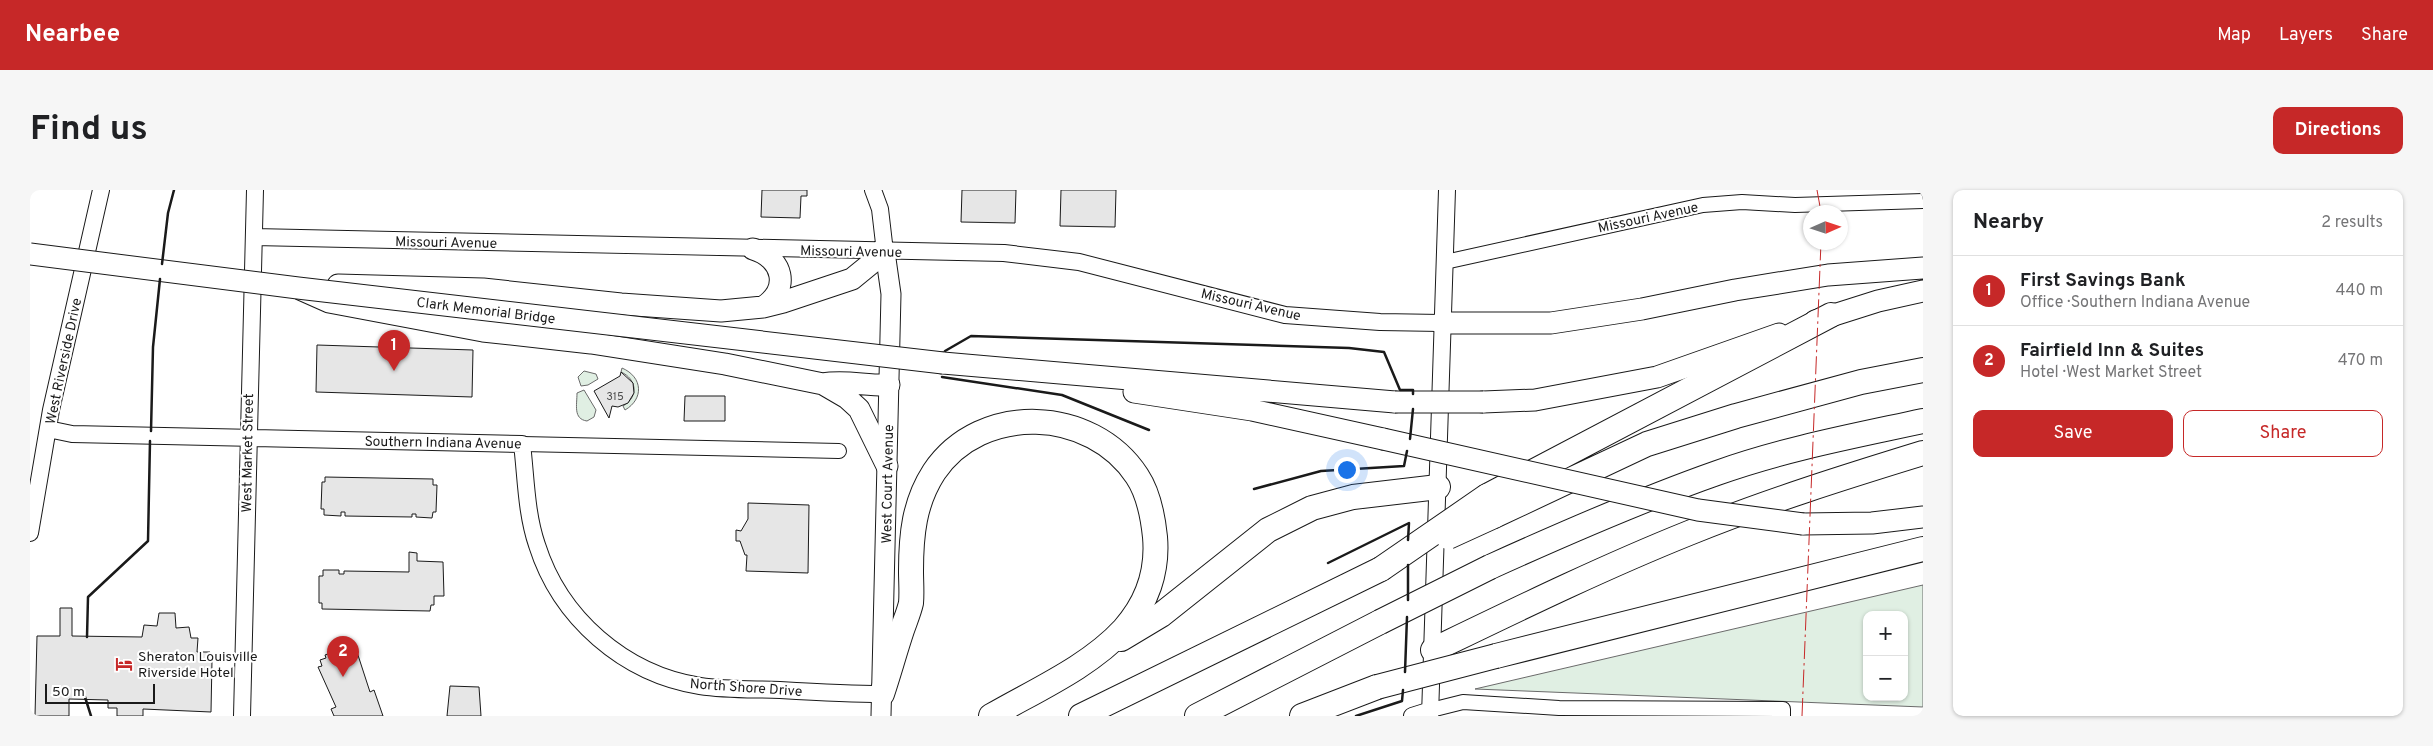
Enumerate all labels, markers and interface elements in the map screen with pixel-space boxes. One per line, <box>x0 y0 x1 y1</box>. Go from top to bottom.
text: Nearbee <box>25 20 120 50</box>
text: Map <box>2217 24 2251 47</box>
text: Layers <box>2279 24 2333 47</box>
text: Share <box>2361 24 2408 47</box>
button: Directions <box>2273 107 2403 154</box>
text: Find us <box>30 108 148 152</box>
street label: Missouri Avenue <box>1597 200 1700 237</box>
north arrow <box>1803 205 1848 250</box>
text: Nearby <box>1973 209 2044 236</box>
text: 2 results <box>2321 213 2383 233</box>
street label: Missouri Avenue <box>395 234 497 253</box>
street label: Missouri Avenue <box>800 243 902 262</box>
text: First Savings Bank <box>2020 269 2186 293</box>
text: 1 <box>1986 281 1992 301</box>
text: 440 m <box>2336 281 2383 301</box>
street label: Missouri Avenue <box>1199 286 1302 325</box>
text: Office · Southern Indiana Avenue <box>2020 293 2250 313</box>
street label: Clark Memorial Bridge <box>415 295 556 328</box>
street label: West Riverside Drive <box>43 297 86 426</box>
pin: 1 <box>378 330 410 371</box>
text: Fairfield Inn & Suites <box>2020 339 2204 363</box>
text: 2 <box>1984 351 1994 371</box>
text: 470 m <box>2338 351 2383 371</box>
text: Hotel · West Market Street <box>2020 363 2202 383</box>
house number: 315 <box>606 390 624 404</box>
street label: West Market Street <box>239 393 258 513</box>
button: Save <box>1973 410 2173 457</box>
button: Share <box>2183 410 2383 457</box>
street label: West Court Avenue <box>879 424 898 544</box>
street label: Southern Indiana Avenue <box>364 434 522 453</box>
your location <box>1334 457 1360 483</box>
map controls <box>1863 611 1908 701</box>
button: + <box>1863 611 1908 656</box>
pin: 2 <box>327 636 359 677</box>
place label: Sheraton Louisville Riverside Hotel <box>138 649 258 682</box>
hotel icon: Sheraton Louisville Riverside Hotel <box>114 654 134 674</box>
button: − <box>1863 656 1908 701</box>
street label: North Shore Drive <box>689 676 803 701</box>
scale bar <box>45 681 155 704</box>
text: 50 m <box>52 684 85 701</box>

